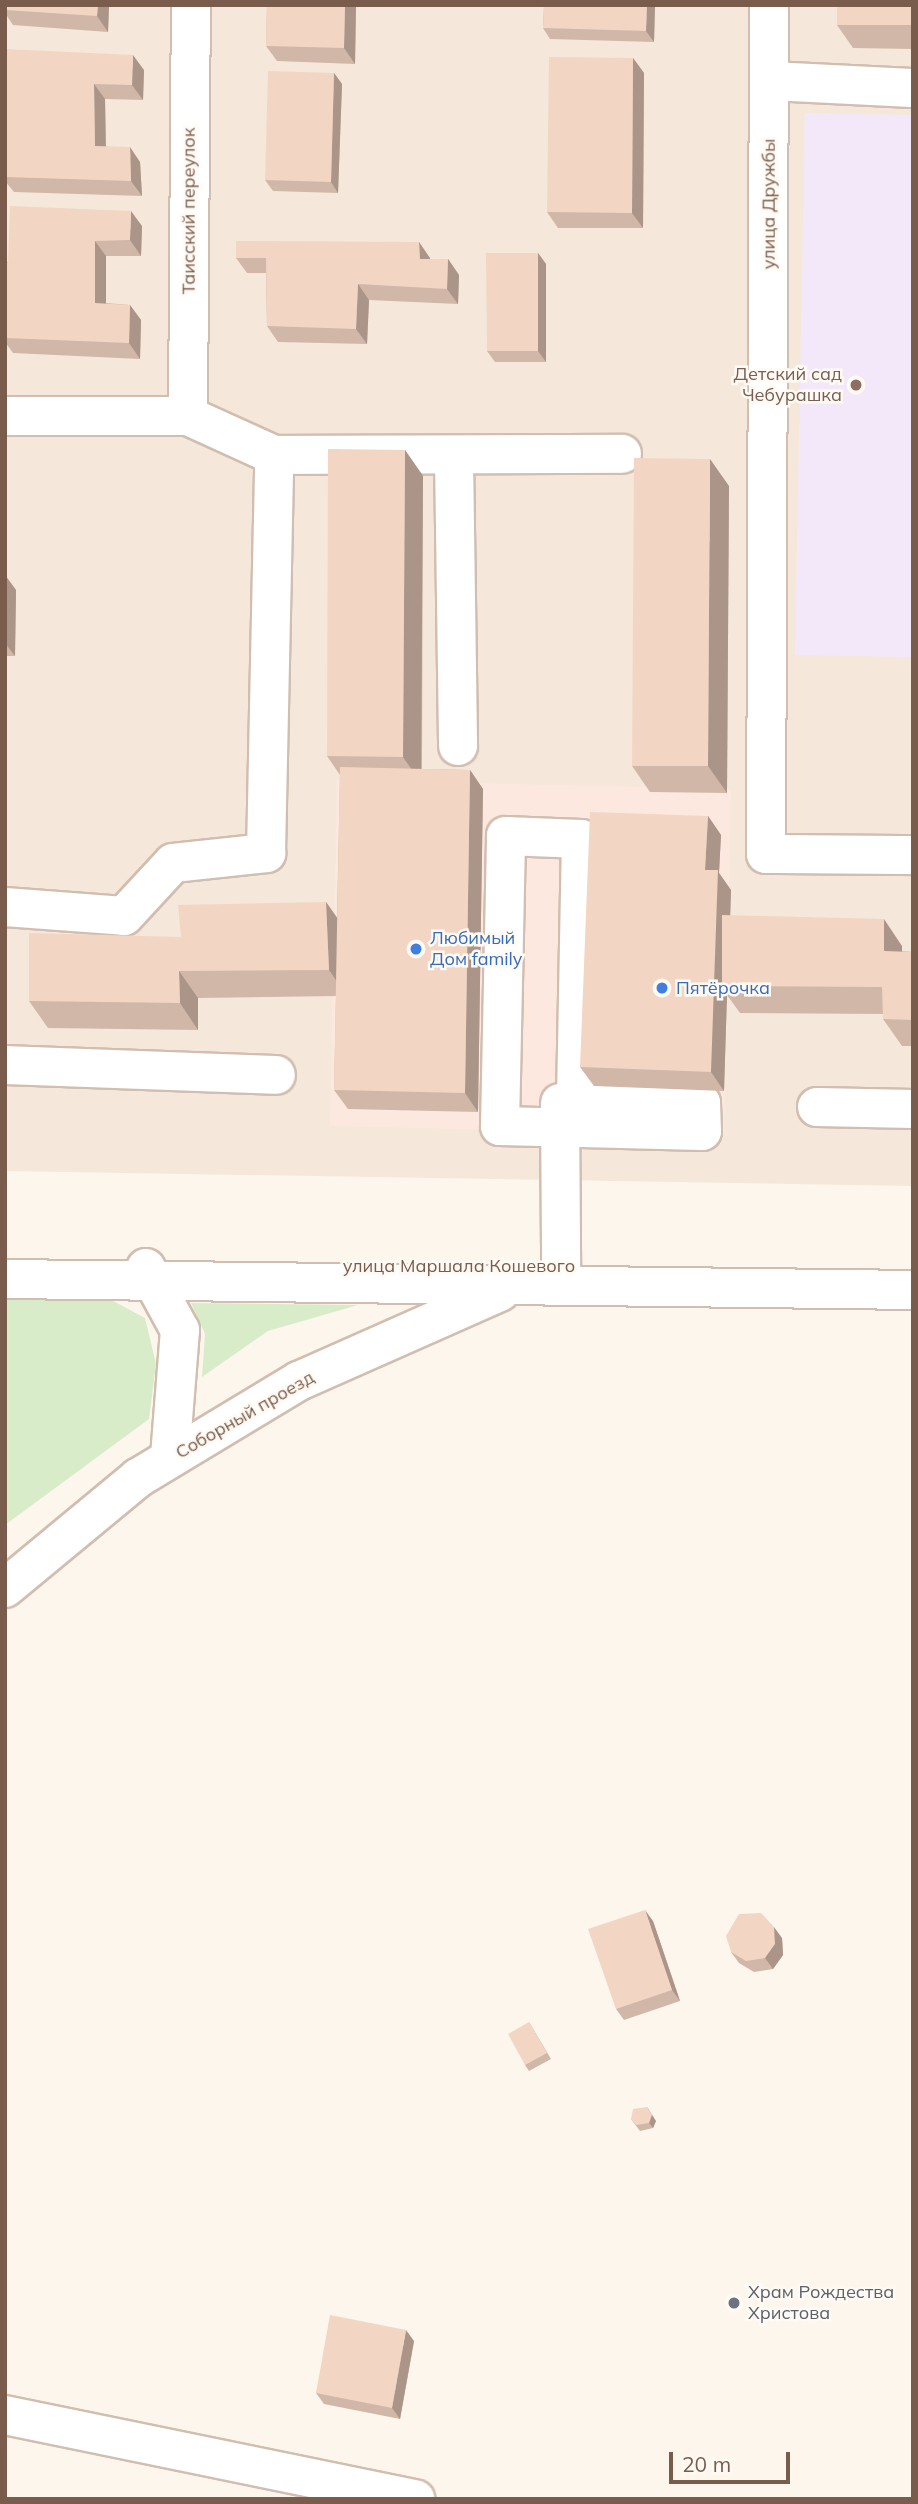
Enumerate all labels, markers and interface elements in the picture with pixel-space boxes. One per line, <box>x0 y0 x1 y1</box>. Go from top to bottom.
street label: Таисский переулок <box>178 128 200 294</box>
street label: улица Дружбы <box>758 139 780 269</box>
place label: Детский сад Чебурашка <box>734 364 842 406</box>
marker: Детский сад Чебурашка <box>848 377 864 393</box>
place label: Любимый Дом family <box>430 928 522 970</box>
marker: Любимый Дом family <box>408 941 424 957</box>
place label: Пятёрочка <box>676 977 770 999</box>
marker: Пятёрочка <box>654 980 670 996</box>
street label: улица Маршала Кошевого <box>343 1255 575 1277</box>
street label: Соборный проезд <box>172 1367 318 1463</box>
place label: Храм Рождества Христова <box>748 2282 894 2324</box>
marker: Храм Рождества Христова <box>726 2295 742 2311</box>
scale bar <box>673 2438 794 2482</box>
text: 20 m <box>682 2451 731 2477</box>

